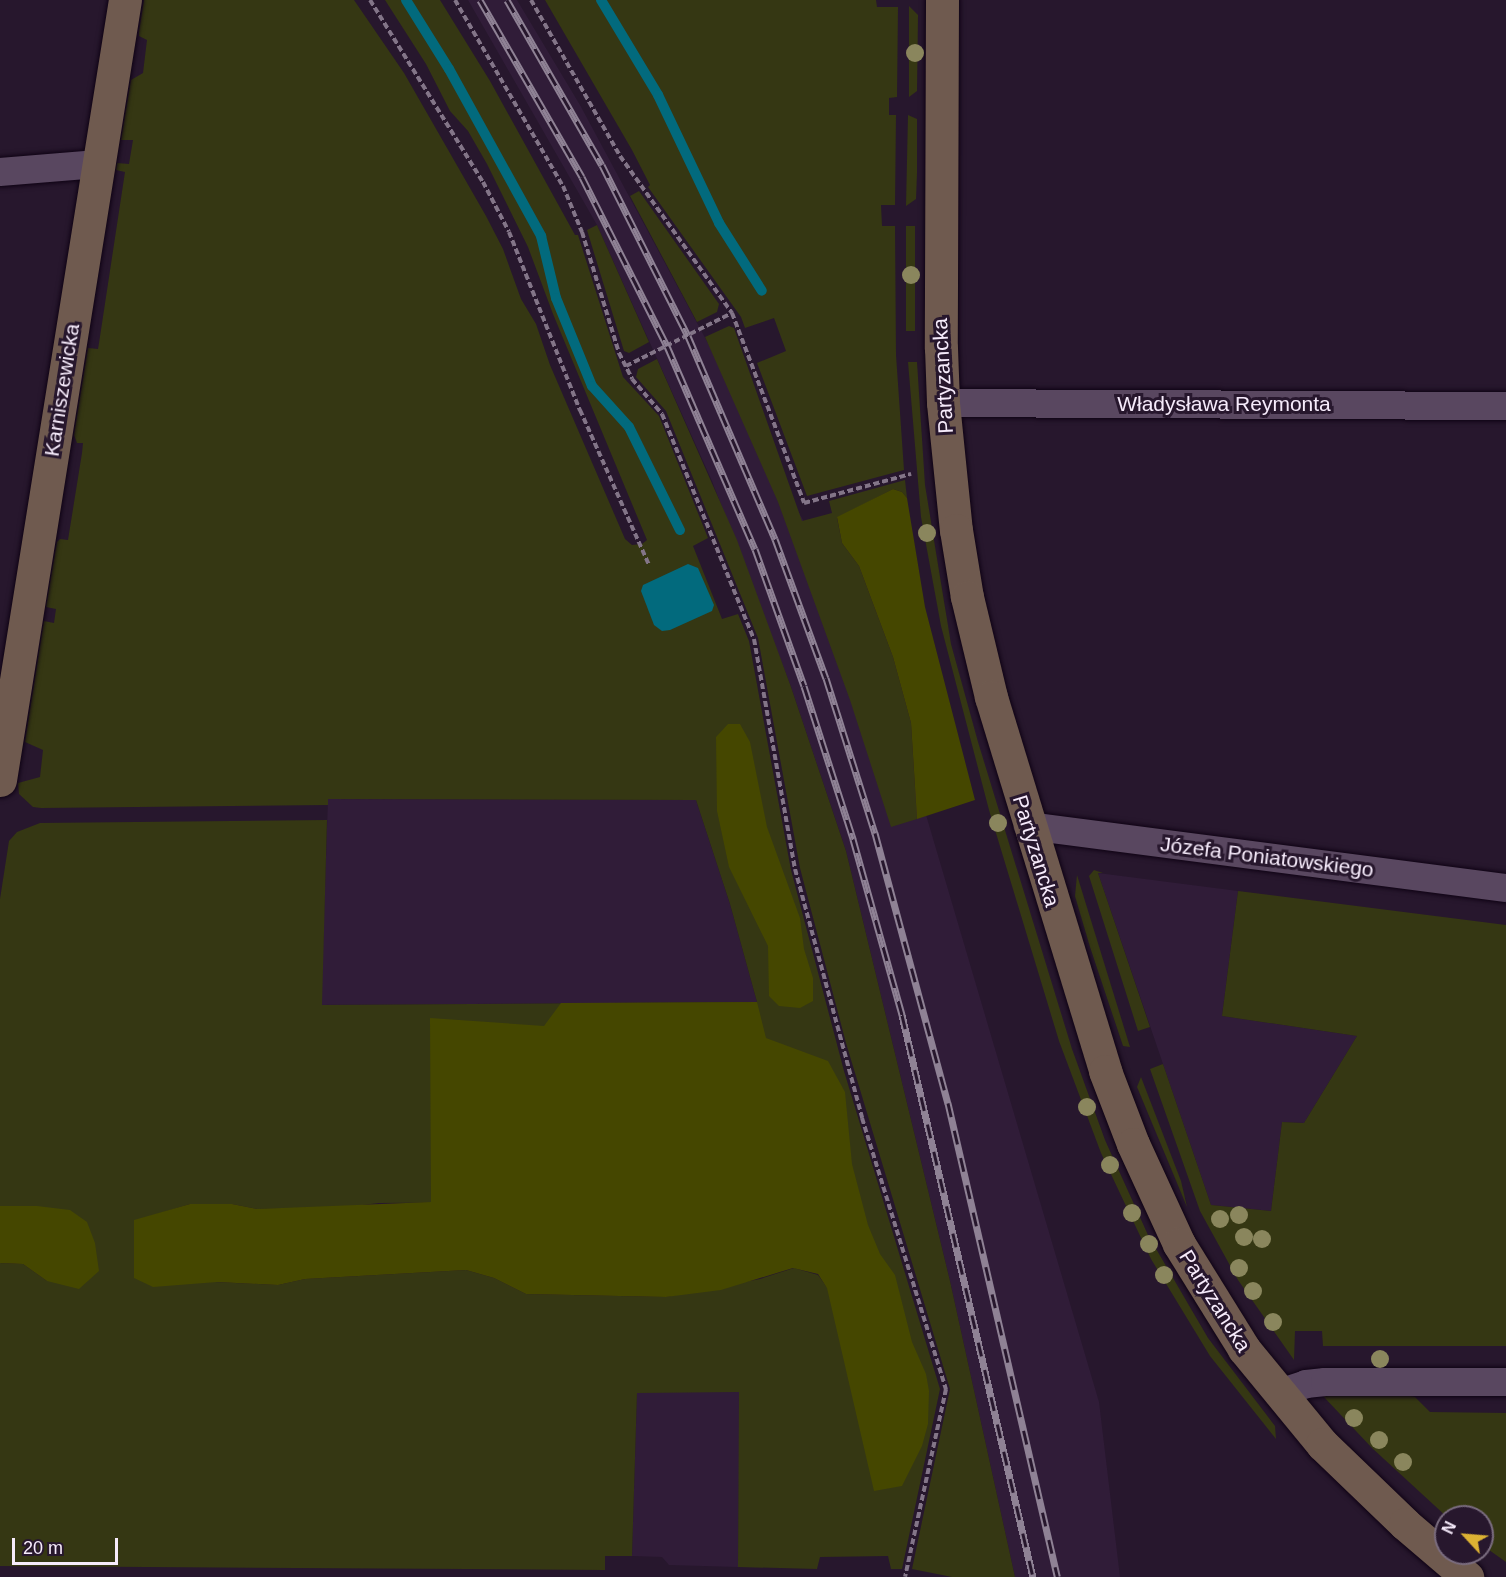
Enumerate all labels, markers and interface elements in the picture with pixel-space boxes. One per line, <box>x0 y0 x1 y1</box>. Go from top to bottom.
street label: Partyzancka <box>927 318 959 434</box>
street label: Karniszewicka <box>39 322 85 458</box>
street label: Władysława Reymonta <box>1117 391 1331 417</box>
street label: Partyzancka <box>1007 792 1065 910</box>
street label: Józefa Poniatowskiego <box>1159 831 1375 883</box>
street label: Partyzancka <box>1174 1245 1256 1357</box>
north arrow <box>1434 1505 1494 1565</box>
text: N <box>1439 1519 1459 1537</box>
scale bar <box>15 1526 122 1564</box>
text: 20 m <box>23 1538 63 1558</box>

